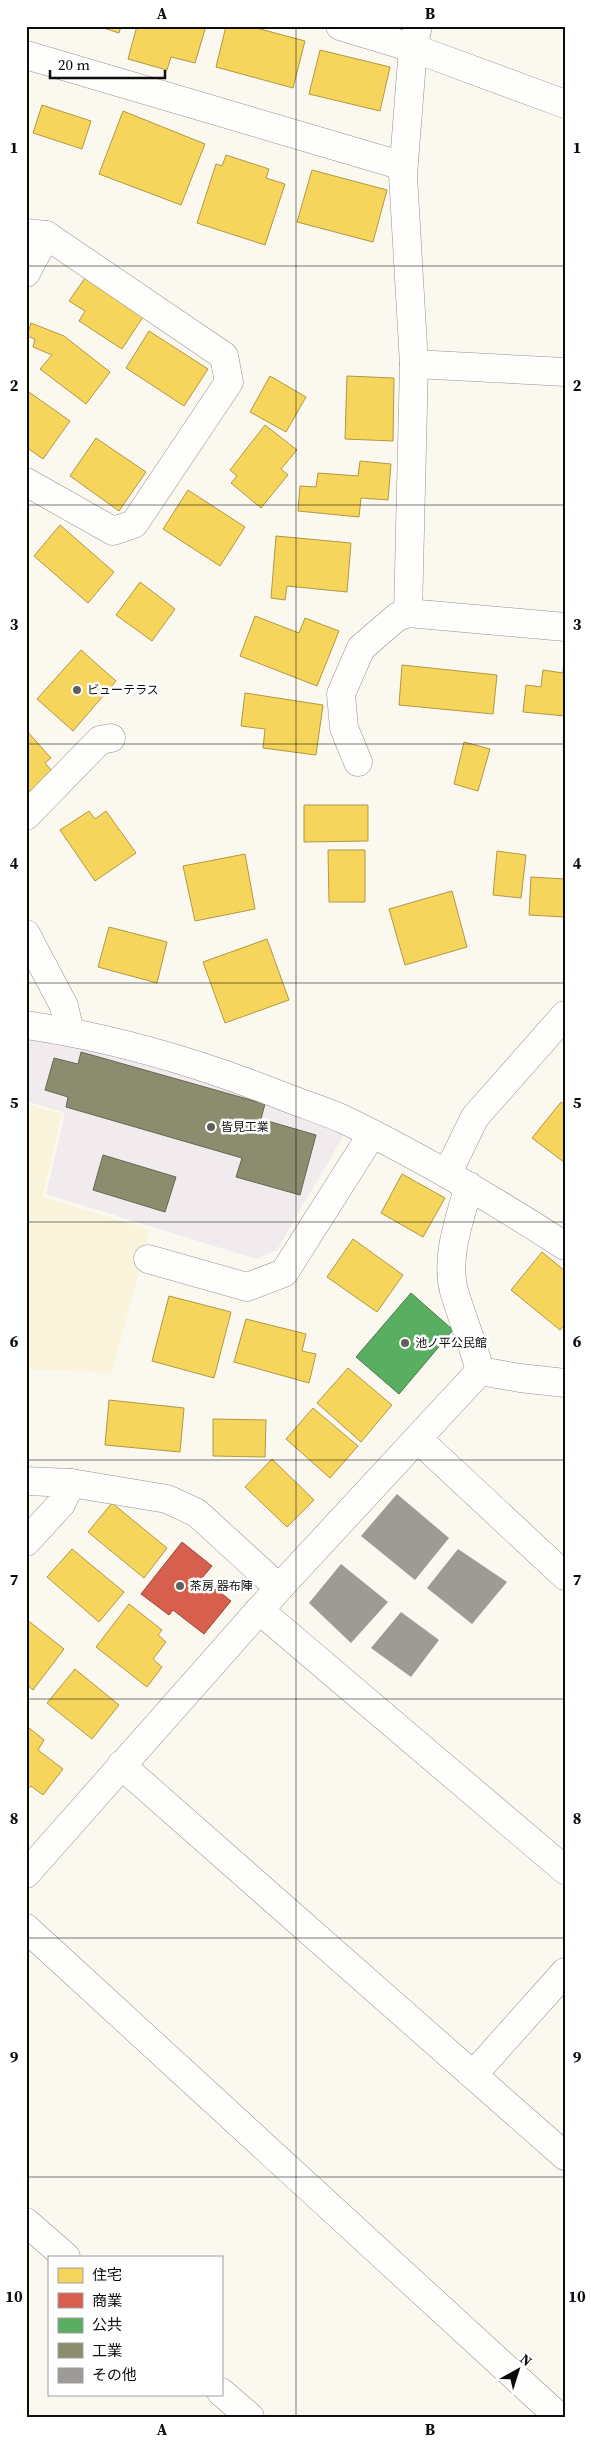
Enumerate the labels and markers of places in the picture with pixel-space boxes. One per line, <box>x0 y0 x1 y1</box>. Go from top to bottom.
place label: ビューテラス <box>87 682 159 698</box>
marker: ビューテラス <box>71 684 83 696</box>
place label: 皆見工業 <box>221 1119 269 1135</box>
marker: 皆見工業 <box>205 1121 217 1133</box>
place label: 池ノ平公民館 <box>415 1335 487 1351</box>
marker: 池ノ平公民館 <box>399 1337 411 1349</box>
place label: 茶房 器布陣 <box>190 1578 253 1594</box>
marker: 茶房 器布陣 <box>174 1580 186 1592</box>

